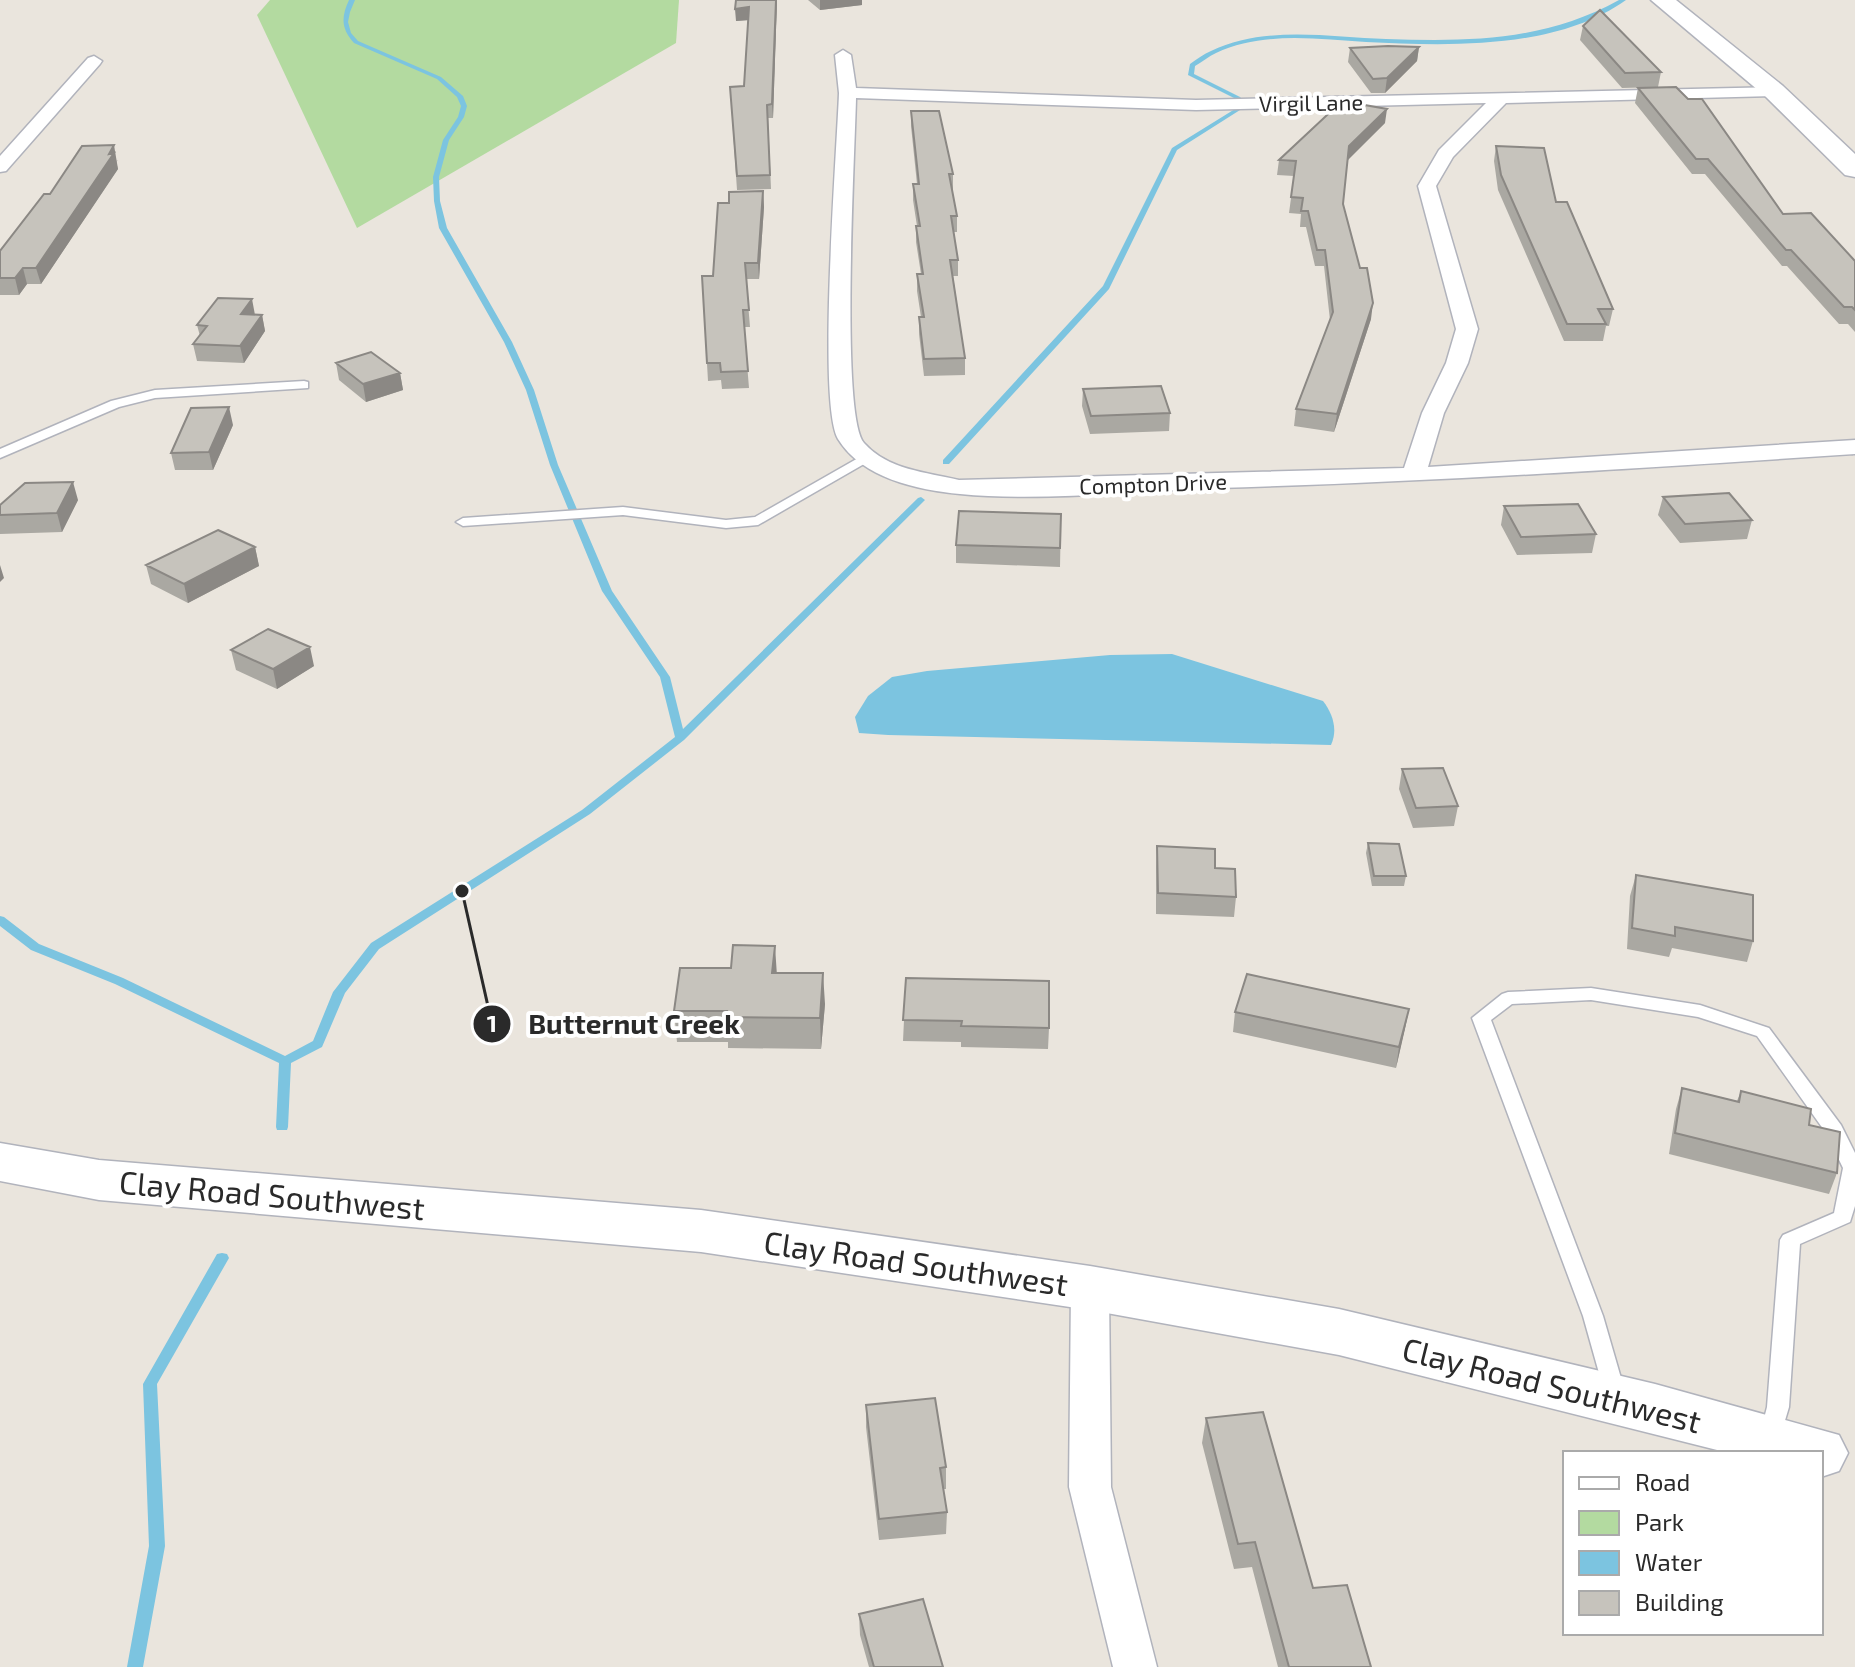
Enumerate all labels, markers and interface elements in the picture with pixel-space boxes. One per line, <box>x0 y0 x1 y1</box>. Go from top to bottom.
street label: Virgil Lane <box>1259 88 1363 116</box>
street label: Compton Drive <box>1079 467 1227 499</box>
callout: Butternut Creek <box>472 998 756 1050</box>
text: Butternut Creek <box>528 1006 740 1040</box>
text: 1 <box>487 1008 497 1037</box>
street label: Clay Road Southwest <box>118 1162 426 1226</box>
street label: Clay Road Southwest <box>762 1222 1070 1302</box>
street label: Clay Road Southwest <box>1399 1328 1705 1440</box>
legend <box>1563 1451 1823 1635</box>
text: Road <box>1635 1467 1690 1496</box>
text: Park <box>1635 1507 1684 1536</box>
text: Water <box>1635 1547 1703 1576</box>
text: Building <box>1635 1587 1724 1616</box>

